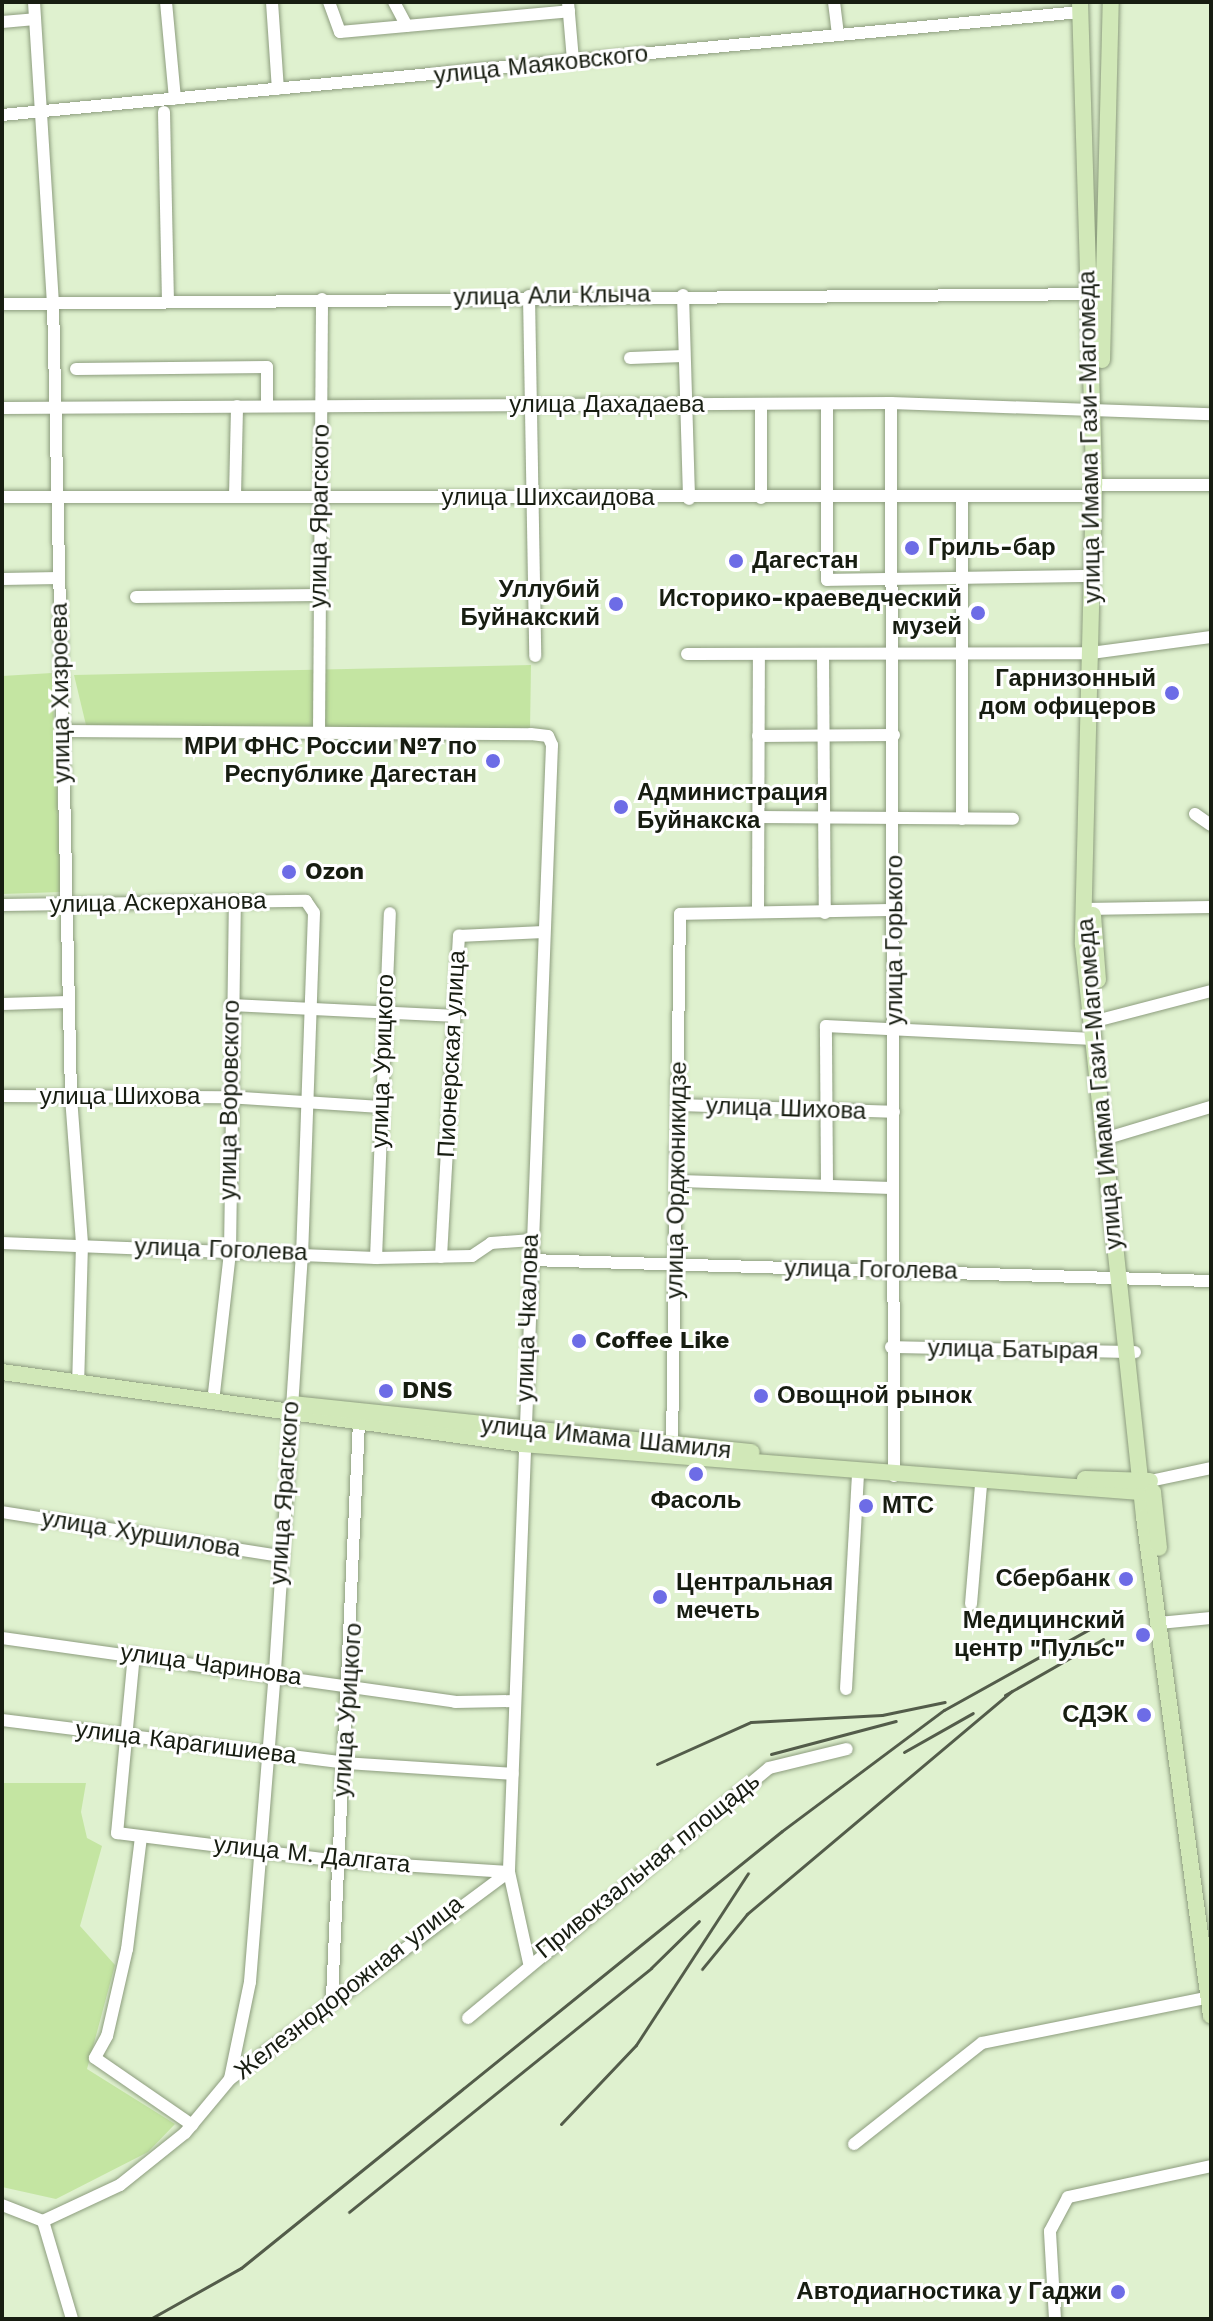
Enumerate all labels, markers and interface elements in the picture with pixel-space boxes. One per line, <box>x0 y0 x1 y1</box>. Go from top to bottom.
street label: улица Маяковского <box>433 39 649 91</box>
street label: улица Имама Гази-Магомеда <box>1073 271 1107 603</box>
street label: улица Али Клыча <box>453 280 651 312</box>
street label: улица Дахадаева <box>509 391 705 419</box>
street label: улица Ярагского <box>304 424 336 608</box>
street label: улица Шихсаидова <box>441 484 655 512</box>
place label: Гриль-бар <box>928 534 1056 562</box>
marker: Гриль-бар <box>903 539 921 557</box>
place label: Дагестан <box>752 547 858 575</box>
marker: Дагестан <box>727 552 745 570</box>
place label: Уллубий Буйнакский <box>461 576 600 632</box>
place label: Историко-краеведческий музей <box>659 585 962 641</box>
marker: Уллубий Буйнакский <box>607 595 625 613</box>
street label: улица Хизроева <box>45 603 77 783</box>
marker: Историко-краеведческий музей <box>969 604 987 622</box>
place label: Гарнизонный дом офицеров <box>979 665 1156 721</box>
marker: Гарнизонный дом офицеров <box>1163 684 1181 702</box>
place label: МРИ ФНС России №7 по Республике Дагестан <box>184 733 477 789</box>
marker: МРИ ФНС России №7 по Республике Дагестан <box>484 752 502 770</box>
place label: Администрация Буйнакска <box>637 779 828 835</box>
marker: Администрация Буйнакска <box>612 798 630 816</box>
street label: улица Горького <box>881 855 909 1025</box>
place label: Ozon <box>305 858 364 886</box>
marker: Ozon <box>280 863 298 881</box>
street label: улица Аскерханова <box>49 887 267 919</box>
street label: улица Имама Гази-Магомеда <box>1071 917 1129 1251</box>
street label: Пионерская улица <box>432 950 472 1158</box>
street label: улица Урицкого <box>366 973 400 1149</box>
street label: улица Воровского <box>214 1000 246 1200</box>
street label: улица Орджоникидзе <box>661 1061 693 1299</box>
street label: улица Шихова <box>40 1083 200 1111</box>
street label: улица Шихова <box>705 1092 867 1126</box>
street label: улица Гоголева <box>134 1233 308 1267</box>
street label: улица Чкалова <box>511 1234 545 1402</box>
street label: улица Гоголева <box>784 1254 958 1286</box>
place label: Coffee Like <box>595 1327 729 1355</box>
marker: Coffee Like <box>570 1332 588 1350</box>
street label: улица Батырая <box>927 1334 1099 1366</box>
place label: DNS <box>402 1377 452 1405</box>
marker: DNS <box>377 1382 395 1400</box>
place label: Овощной рынок <box>777 1382 972 1410</box>
marker: Овощной рынок <box>752 1387 770 1405</box>
street label: улица Ярагского <box>264 1400 306 1586</box>
street label: улица Имама Шамиля <box>479 1411 733 1465</box>
marker: Фасоль <box>687 1465 705 1483</box>
place label: Фасоль <box>650 1487 742 1515</box>
place label: МТС <box>882 1492 934 1520</box>
marker: МТС <box>857 1497 875 1515</box>
street label: улица Хуршилова <box>40 1504 242 1564</box>
place label: Сбербанк <box>995 1565 1110 1593</box>
place label: Центральная мечеть <box>676 1569 833 1625</box>
marker: Сбербанк <box>1117 1570 1135 1588</box>
marker: Центральная мечеть <box>651 1588 669 1606</box>
place label: Медицинский центр "Пульс" <box>954 1607 1125 1663</box>
street label: улица Урицкого <box>328 1622 368 1798</box>
marker: Медицинский центр "Пульс" <box>1132 1624 1154 1646</box>
street label: улица Чаринова <box>119 1638 303 1692</box>
place label: СДЭК <box>1062 1701 1128 1729</box>
marker: СДЭК <box>1135 1706 1153 1724</box>
street label: улица Карагишиева <box>74 1715 298 1771</box>
street label: Привокзальная площадь <box>530 1767 766 1965</box>
street label: улица М. Далгата <box>212 1830 412 1880</box>
street label: Железнодорожная улица <box>229 1890 469 2086</box>
place label: Автодиагностика у Гаджи <box>796 2278 1102 2306</box>
marker: Автодиагностика у Гаджи <box>1109 2283 1127 2301</box>

